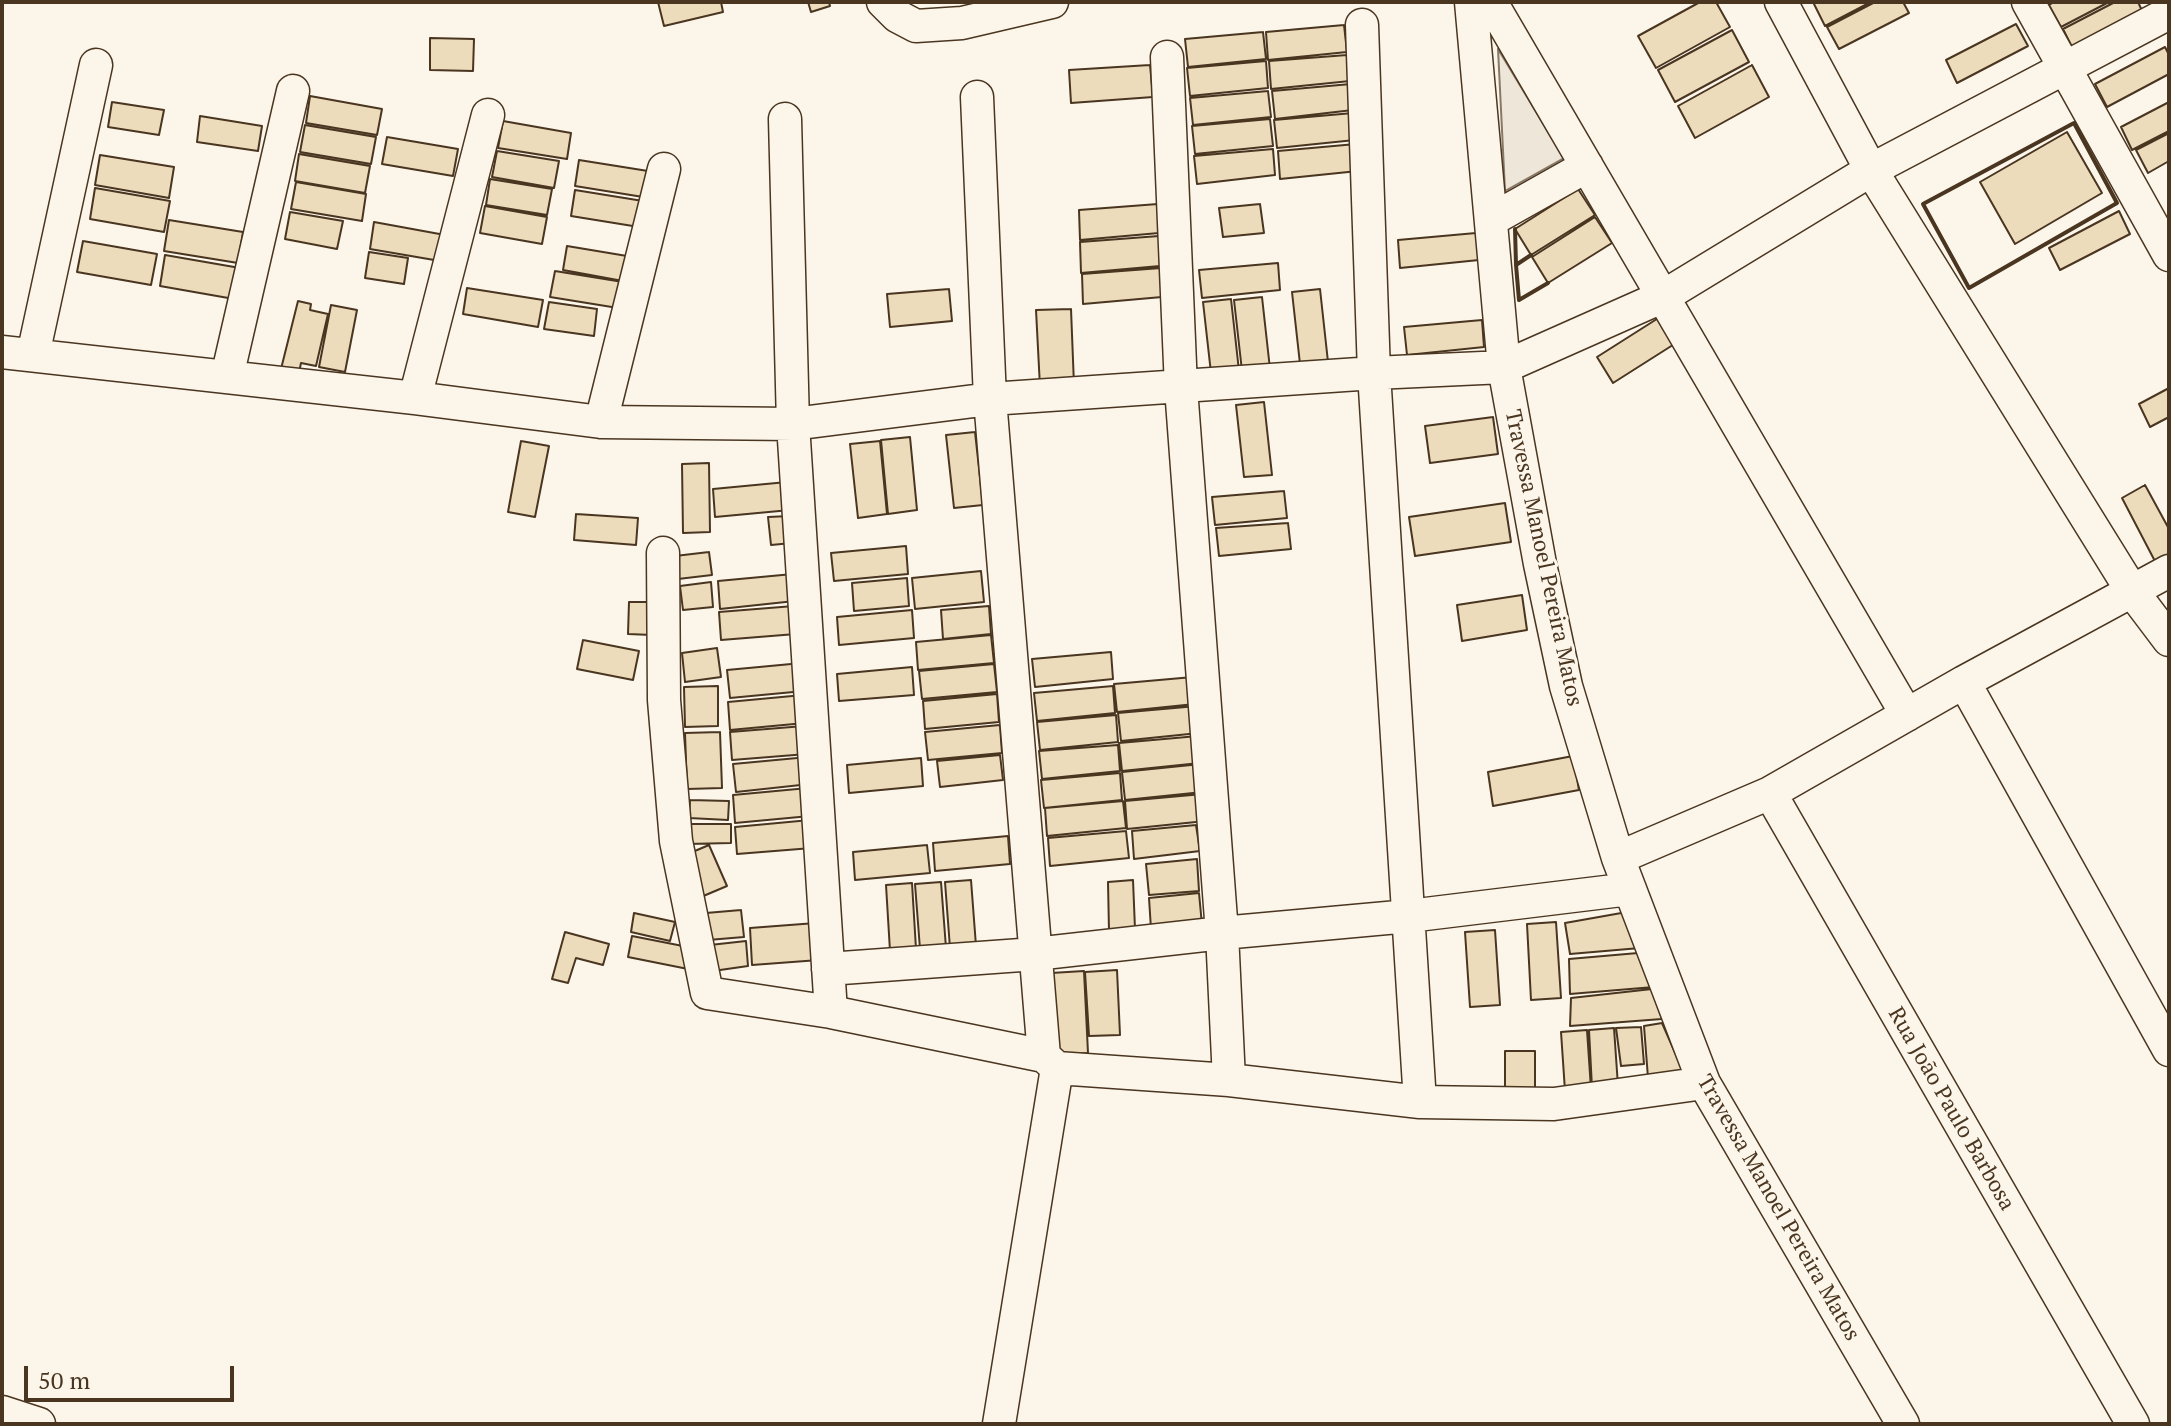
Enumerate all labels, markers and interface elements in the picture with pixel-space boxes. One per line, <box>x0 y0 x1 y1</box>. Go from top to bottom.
street label: Travessa Manoel Pereira Matos <box>1499 407 1587 709</box>
street label: Rua João Paulo Barbosa <box>1882 1003 2020 1215</box>
street label: Travessa Manoel Pereira Matos <box>1691 1070 1865 1346</box>
scale bar <box>28 1350 238 1400</box>
text: 50 m <box>38 1364 90 1396</box>

